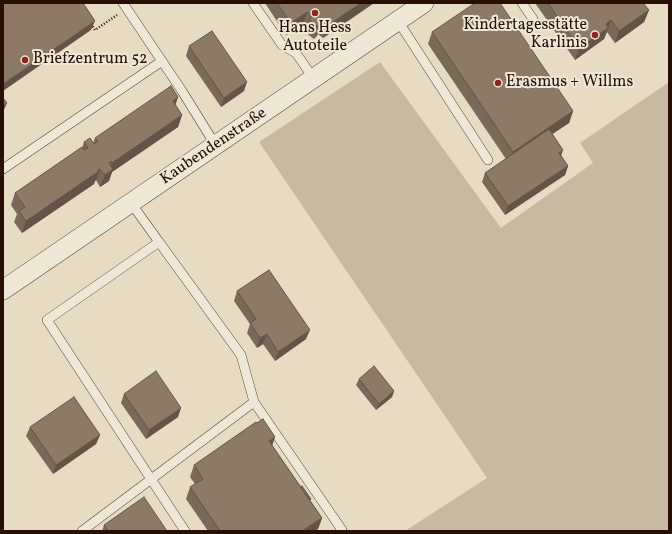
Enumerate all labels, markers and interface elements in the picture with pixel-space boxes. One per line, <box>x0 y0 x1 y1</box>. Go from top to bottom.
marker: Hans Hess Autoteile <box>310 8 320 18</box>
place label: Kindertagesstätte Karlinis <box>464 16 587 54</box>
place label: Hans Hess Autoteile <box>279 19 351 57</box>
marker: Kindertagesstätte Karlinis <box>590 30 600 40</box>
place label: Briefzentrum 52 <box>33 50 148 70</box>
marker: Briefzentrum 52 <box>20 55 30 65</box>
place label: Erasmus + Willms <box>506 73 633 93</box>
marker: Erasmus + Willms <box>493 78 503 88</box>
street label: Kaubendenstraße <box>157 104 271 190</box>

